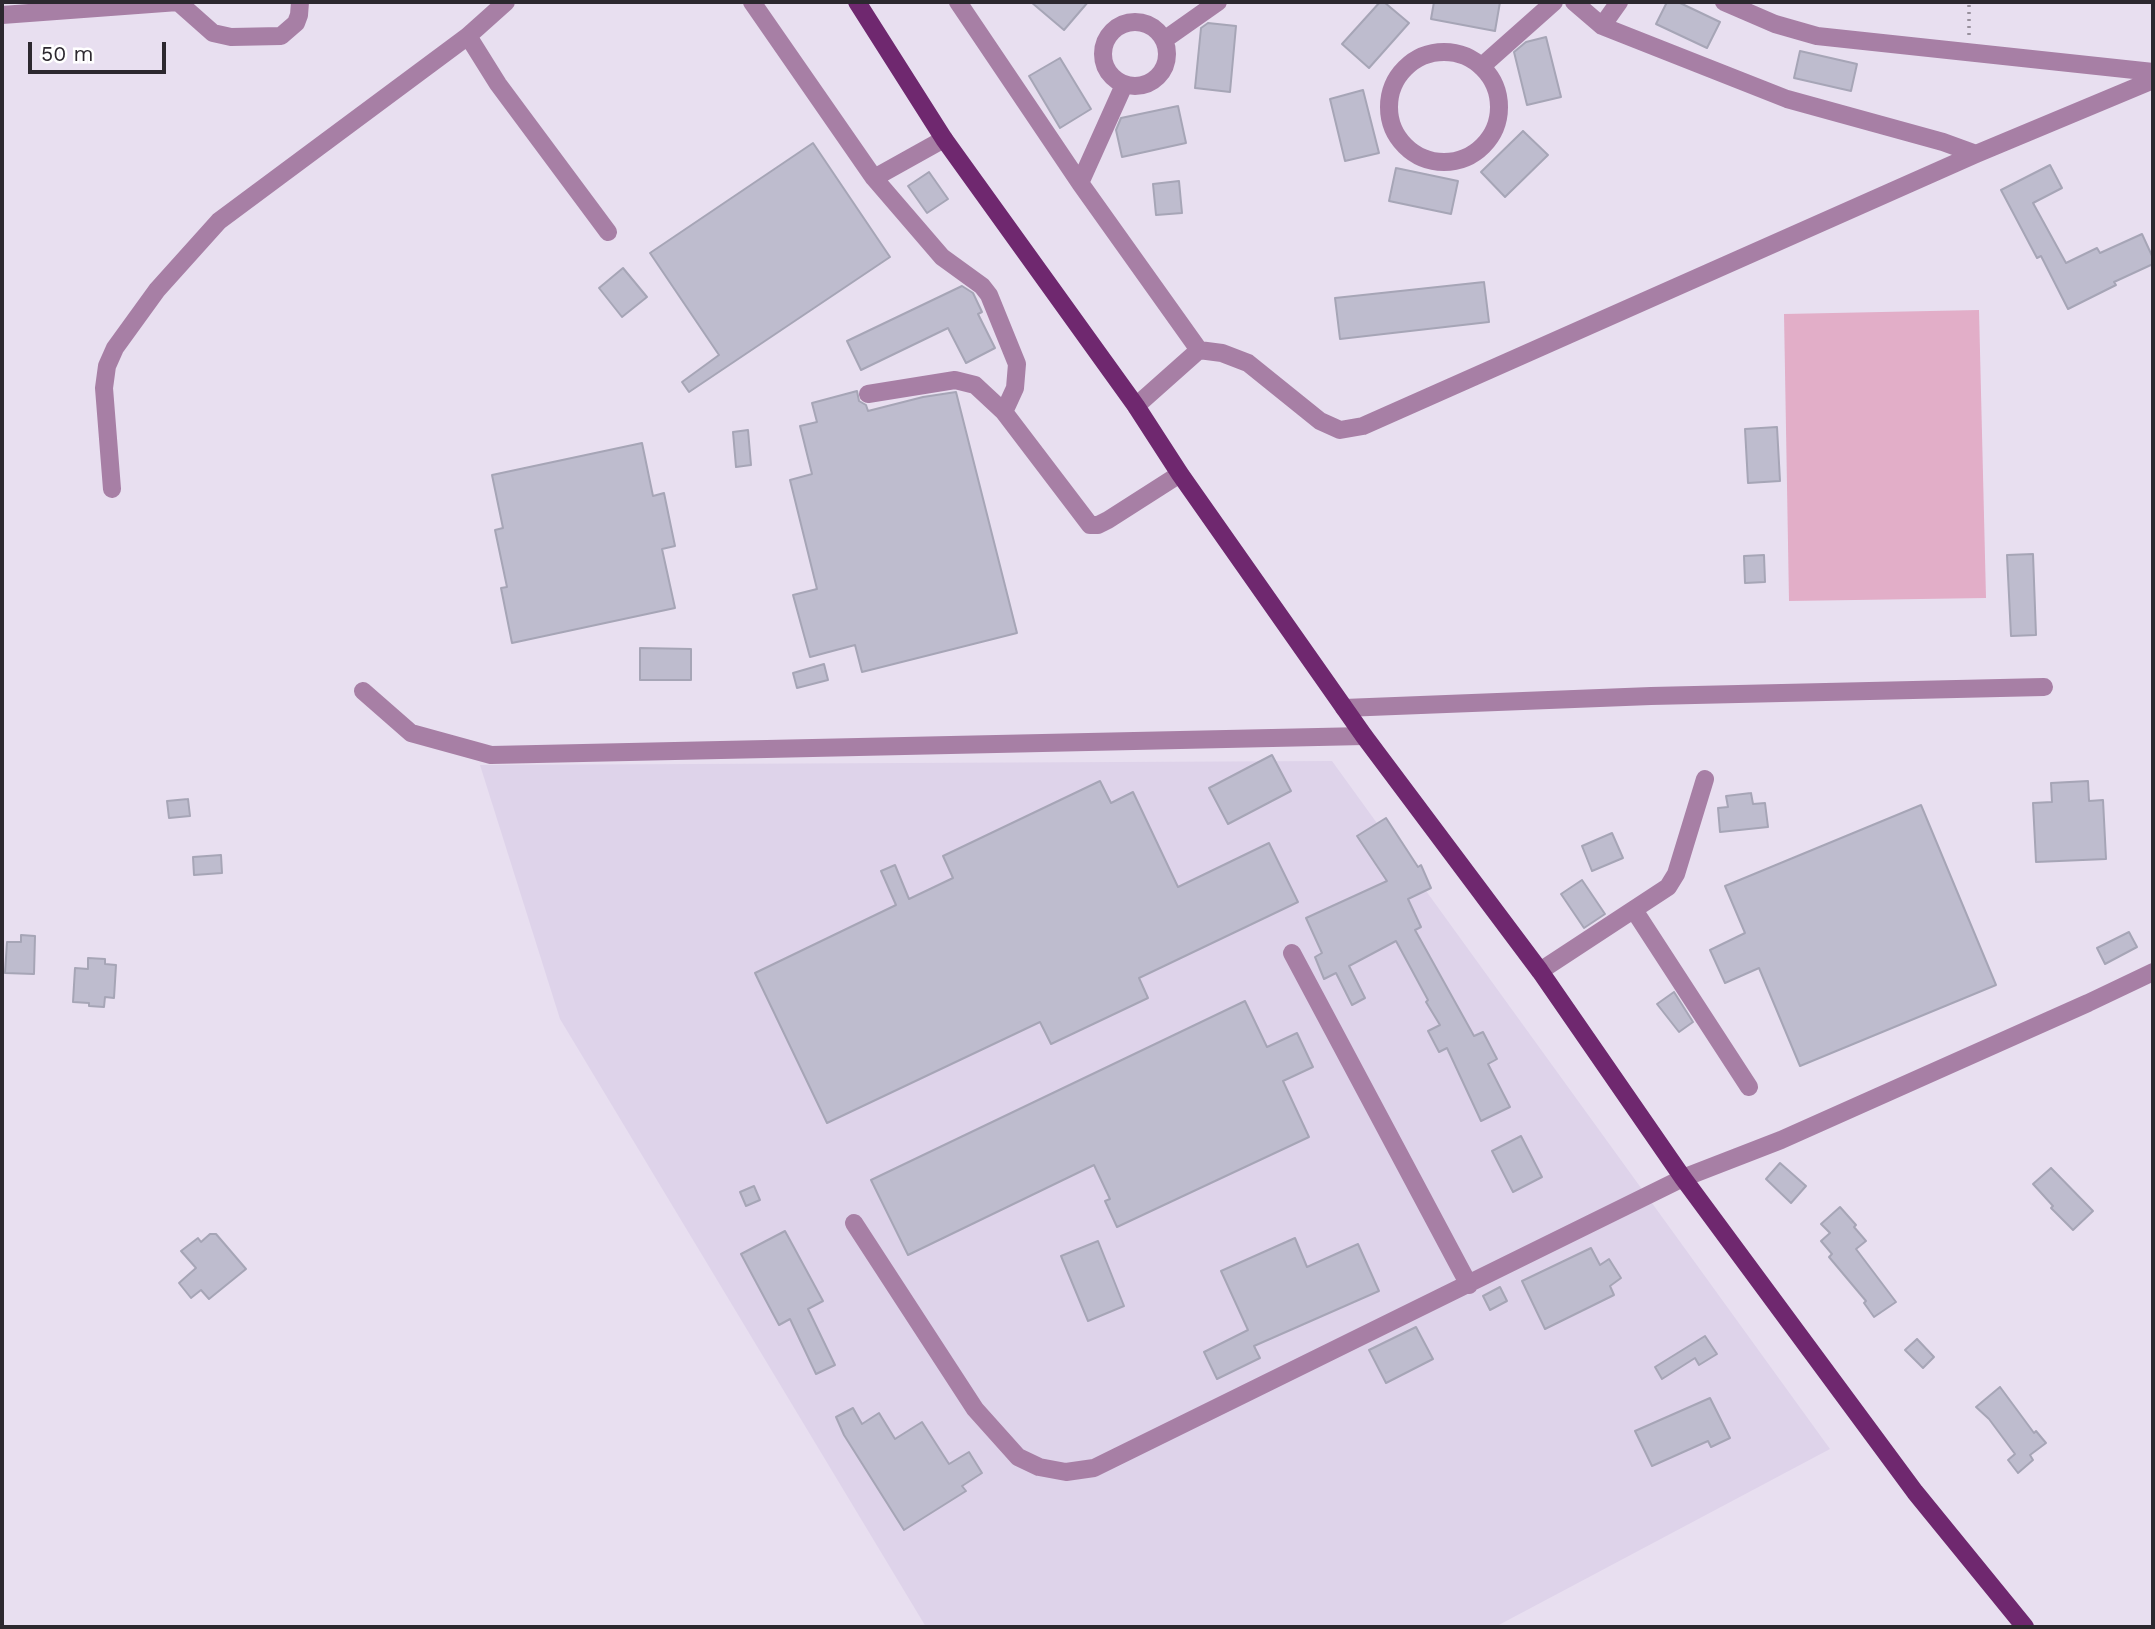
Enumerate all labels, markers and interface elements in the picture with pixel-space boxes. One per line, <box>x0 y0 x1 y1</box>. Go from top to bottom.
scale bar <box>32 28 170 72</box>
text: 50 m <box>41 41 93 66</box>

